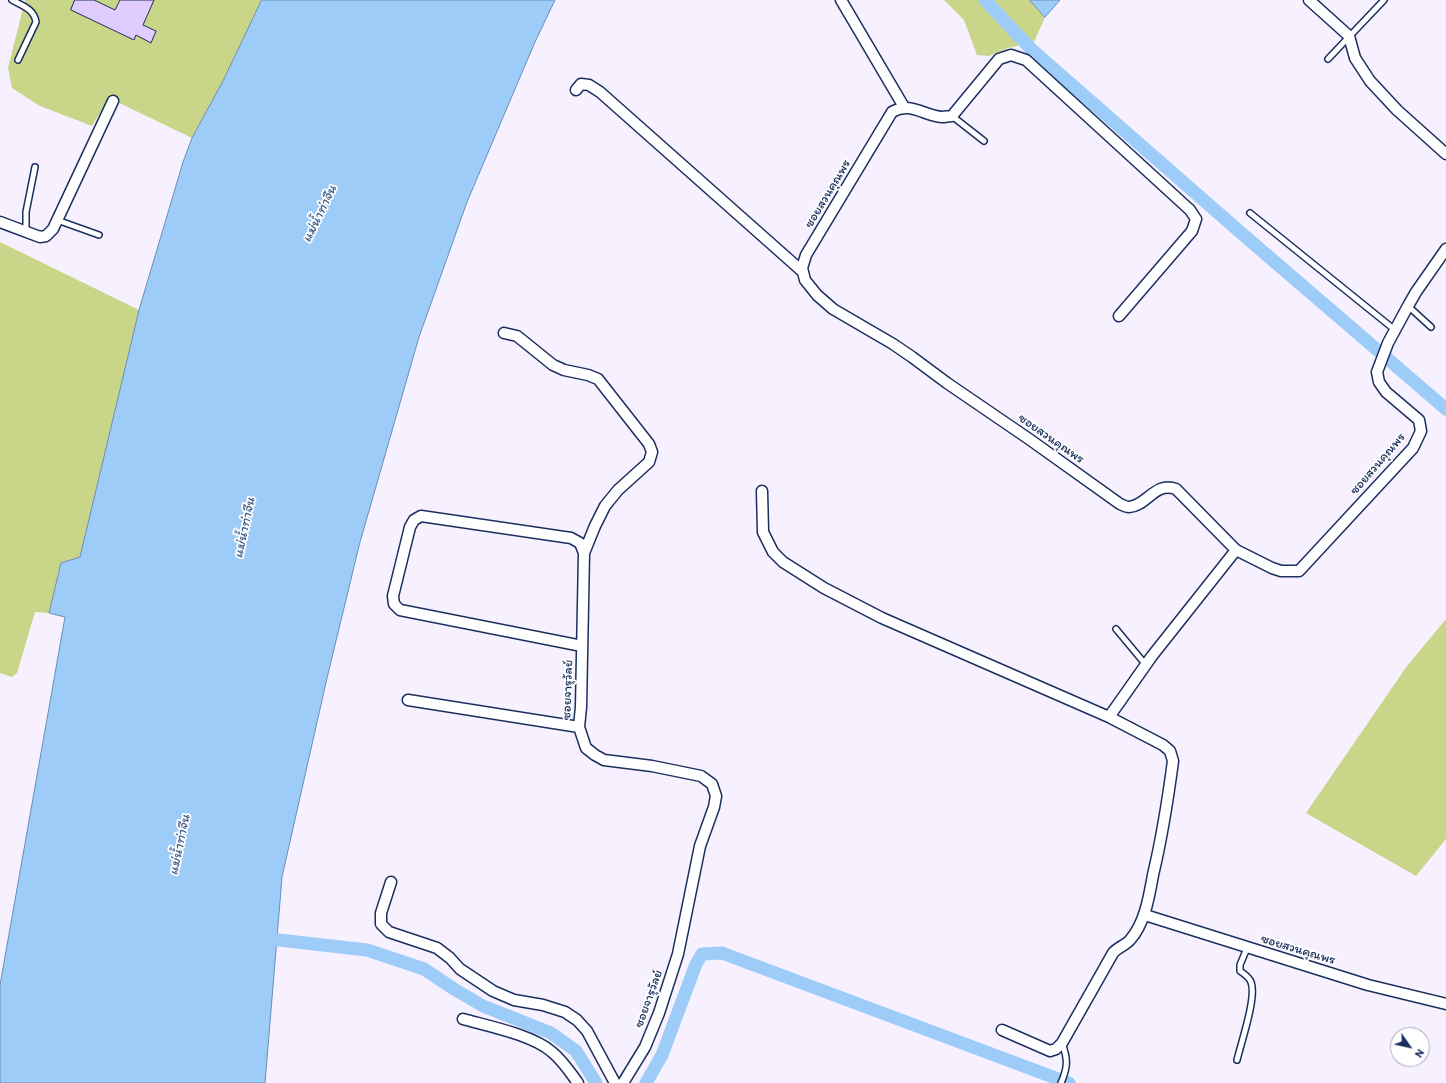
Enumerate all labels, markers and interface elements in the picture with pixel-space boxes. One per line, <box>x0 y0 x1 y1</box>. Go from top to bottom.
street label: ซอยสวนคุณพร <box>801 157 855 231</box>
water label: แม่น้ำท่าจีน <box>299 183 341 245</box>
street label: ซอยสวนคุณพร <box>1015 410 1087 468</box>
street label: ซอยสวนคุณพร <box>1347 430 1409 498</box>
water label: แม่น้ำท่าจีน <box>230 496 260 560</box>
street label: ซอยจารุวัลย์ <box>559 660 577 720</box>
water label: แม่น้ำท่าจีน <box>165 813 195 877</box>
street label: ซอยสวนคุณพร <box>1259 931 1337 969</box>
street label: ซอยจารุวัลย์ <box>631 968 667 1030</box>
north arrow <box>1390 1027 1430 1067</box>
text: N <box>1412 1047 1427 1060</box>

